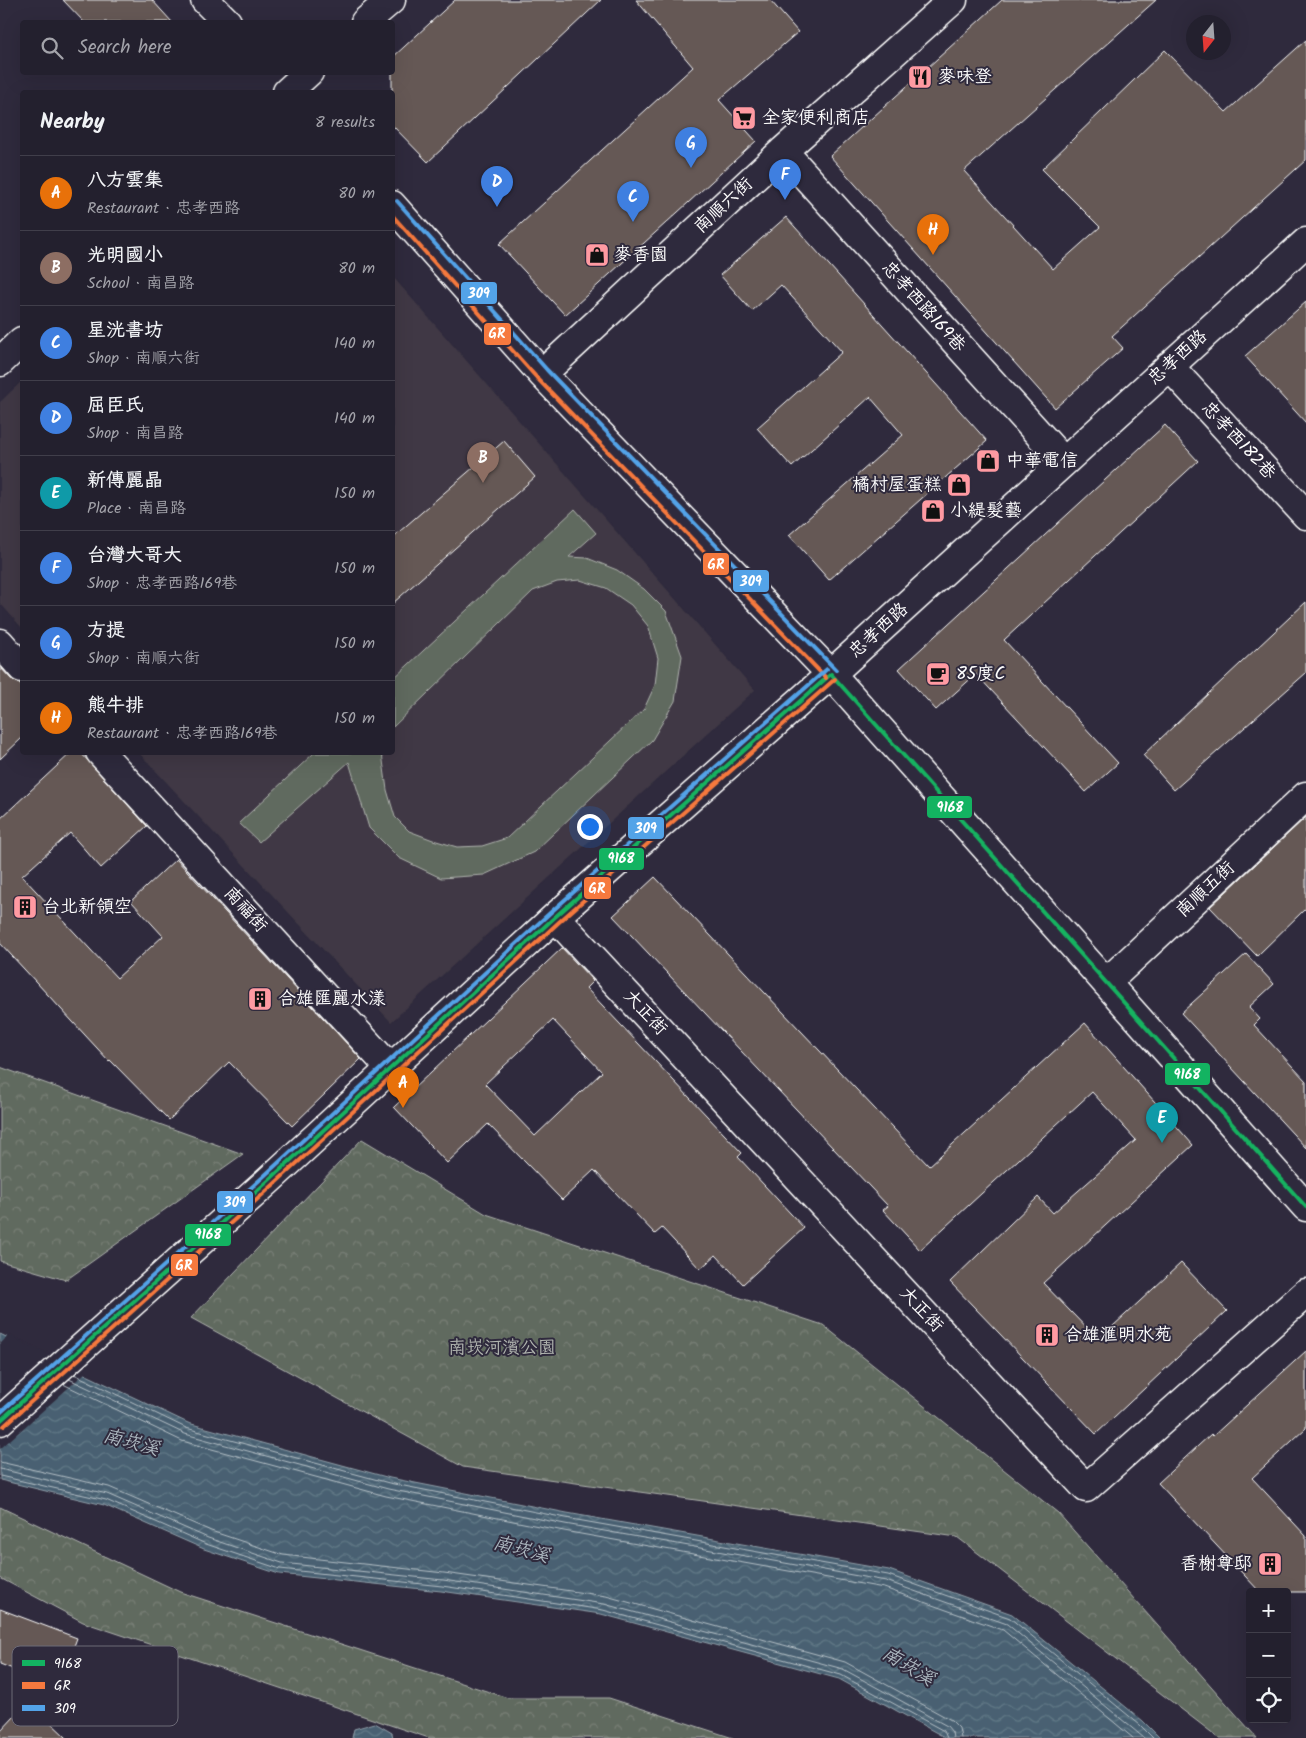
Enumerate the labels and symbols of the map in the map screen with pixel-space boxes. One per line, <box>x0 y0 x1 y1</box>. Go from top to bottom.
north arrow <box>1186 15 1231 60</box>
place label: 麥味登 <box>938 63 992 92</box>
restaurant icon: 麥味登 <box>907 64 933 90</box>
place label: 全家便利商店 <box>762 104 870 133</box>
supermarket icon: 全家便利商店 <box>731 105 757 131</box>
pin: G <box>675 127 707 168</box>
pin: F <box>769 159 801 200</box>
pin: D <box>481 166 513 207</box>
street label: 南順六街 <box>688 171 760 241</box>
pin: C <box>617 181 649 222</box>
pin: H <box>917 214 949 255</box>
place label: 麥香園 <box>614 241 668 270</box>
shop icon: 麥香園 <box>584 242 610 268</box>
street label: 忠孝西路169巷 <box>874 255 972 359</box>
line badge: 309 <box>460 281 498 305</box>
text: 309 <box>467 283 490 305</box>
line badge: GR <box>483 322 512 346</box>
text: GR <box>489 323 506 345</box>
street label: 忠孝西路 <box>1142 323 1214 393</box>
street label: 忠孝西182巷 <box>1194 395 1282 487</box>
pin: B <box>467 442 499 483</box>
place label: 中華電信 <box>1006 447 1078 476</box>
shop icon: 中華電信 <box>975 448 1001 474</box>
place label: 橘村屋蛋糕 <box>852 471 942 500</box>
shop icon: 橘村屋蛋糕 <box>946 472 972 498</box>
place label: 小緹髮藝 <box>950 497 1022 526</box>
shop icon: 小緹髮藝 <box>920 498 946 524</box>
line badge: GR <box>702 552 730 576</box>
text: GR <box>708 554 725 576</box>
line badge: 309 <box>732 569 770 593</box>
text: 309 <box>739 571 762 593</box>
street label: 忠孝西路 <box>843 596 915 666</box>
place label: 85度C <box>956 660 1005 689</box>
cafe icon: 85度C <box>925 661 951 687</box>
line badge: 9168 <box>926 795 973 819</box>
text: 9168 <box>936 797 964 819</box>
your location <box>577 814 603 840</box>
line badge: 309 <box>627 816 665 840</box>
text: 309 <box>634 818 657 840</box>
line badge: 9168 <box>598 847 645 871</box>
text: 9168 <box>607 848 635 870</box>
street label: 南順五街 <box>1170 855 1242 925</box>
line badge: GR <box>583 876 612 900</box>
text: GR <box>589 878 606 900</box>
street label: 南福街 <box>216 880 274 940</box>
place label: 台北新領空 <box>42 893 132 922</box>
building icon: 台北新領空 <box>12 894 38 920</box>
street label: 大正街 <box>616 983 674 1043</box>
place label: 合雄匯麗水漾 <box>278 985 386 1014</box>
building icon: 合雄匯麗水漾 <box>247 986 273 1012</box>
line badge: 9168 <box>1164 1062 1211 1086</box>
text: 9168 <box>1173 1064 1201 1086</box>
pin: A <box>387 1067 419 1108</box>
pin: E <box>1146 1102 1178 1143</box>
line badge: 309 <box>216 1190 254 1214</box>
text: 309 <box>223 1192 246 1214</box>
line badge: 9168 <box>184 1223 232 1247</box>
text: 9168 <box>194 1224 222 1246</box>
line badge: GR <box>170 1253 199 1277</box>
text: GR <box>176 1255 193 1277</box>
street label: 大正街 <box>892 1280 950 1340</box>
place label: 合雄滙明水苑 <box>1064 1321 1172 1350</box>
building icon: 合雄滙明水苑 <box>1034 1322 1060 1348</box>
park label: 南崁河濱公園 <box>448 1334 556 1363</box>
water label: 南崁溪 <box>100 1421 163 1465</box>
water label: 南崁溪 <box>490 1528 553 1572</box>
place label: 香榭尊邸 <box>1180 1550 1252 1579</box>
building icon: 香榭尊邸 <box>1257 1551 1283 1577</box>
water label: 南崁溪 <box>876 1639 941 1695</box>
legend <box>12 1646 178 1726</box>
text: 9168 <box>54 1653 82 1675</box>
text: GR <box>54 1675 71 1697</box>
text: 309 <box>54 1698 76 1720</box>

